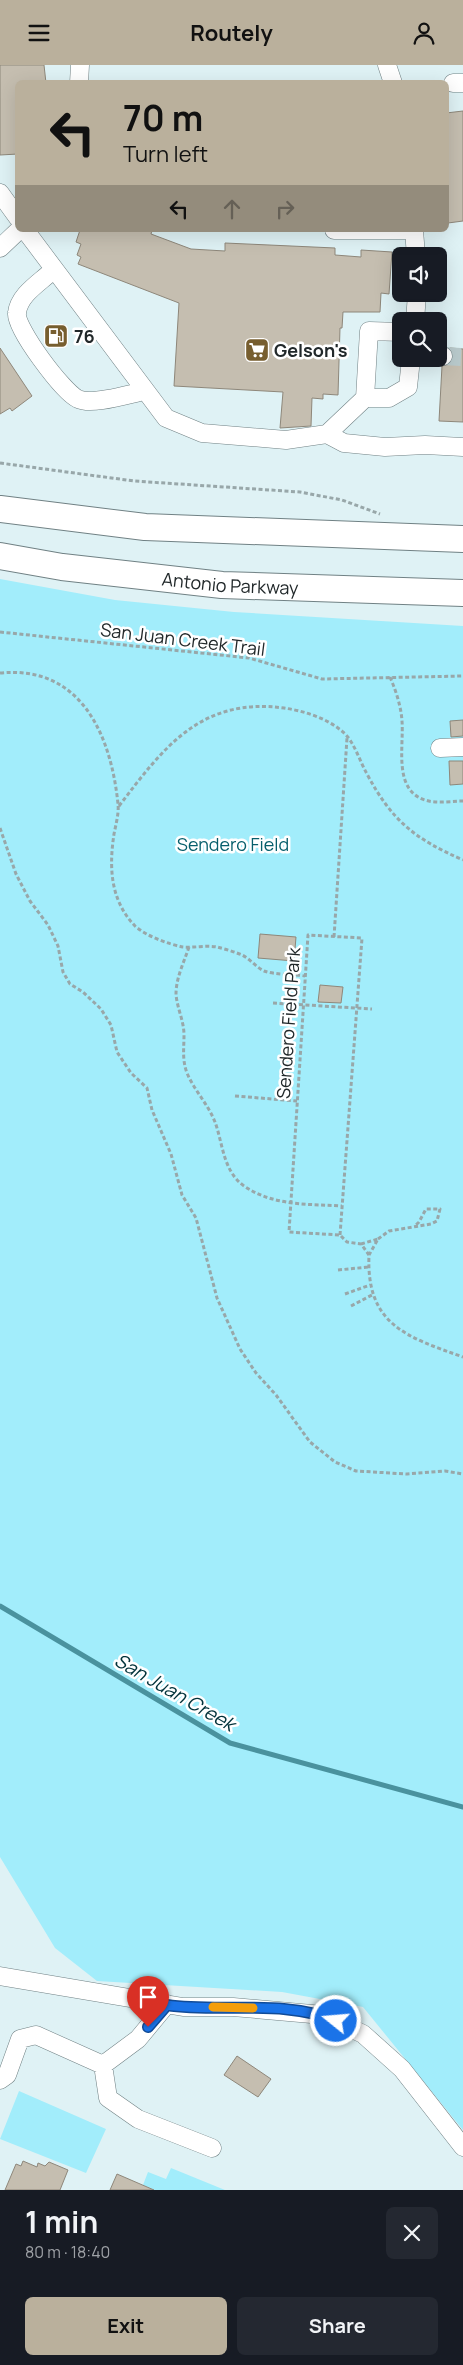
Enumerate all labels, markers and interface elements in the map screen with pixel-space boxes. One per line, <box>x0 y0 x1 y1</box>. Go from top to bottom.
text: Routely <box>190 18 273 48</box>
icon: menu <box>25 19 53 47</box>
icon: person <box>410 19 438 47</box>
text: 70 m <box>123 94 203 142</box>
icon: left <box>40 100 105 165</box>
text: Turn left <box>123 139 208 169</box>
icon: left <box>165 195 193 223</box>
icon: ahead <box>218 195 246 223</box>
icon: right <box>271 195 299 223</box>
map controls <box>392 247 447 367</box>
button: sound <box>392 247 447 302</box>
button: search <box>392 312 447 367</box>
fuel station icon: 76 <box>43 323 69 349</box>
place label: 76 <box>74 324 95 348</box>
supermarket icon: Gelson's <box>244 337 270 363</box>
place label: Gelson's <box>274 338 348 362</box>
street label: Antonio Parkway <box>161 566 299 600</box>
street label: San Juan Creek Trail <box>99 617 267 661</box>
park label: Sendero Field <box>177 832 289 856</box>
street label: Sendero Field Park <box>271 945 305 1100</box>
water label: San Juan Creek <box>110 1647 242 1738</box>
pin <box>127 1976 169 2027</box>
icon: arrive <box>134 1983 162 2011</box>
position arrow <box>309 1994 361 2046</box>
text: 1 min <box>25 2201 98 2242</box>
button: close <box>386 2207 438 2259</box>
text: 80 m · 18:40 <box>25 2241 110 2263</box>
button: Exit <box>25 2297 227 2355</box>
button: Share <box>237 2297 438 2355</box>

